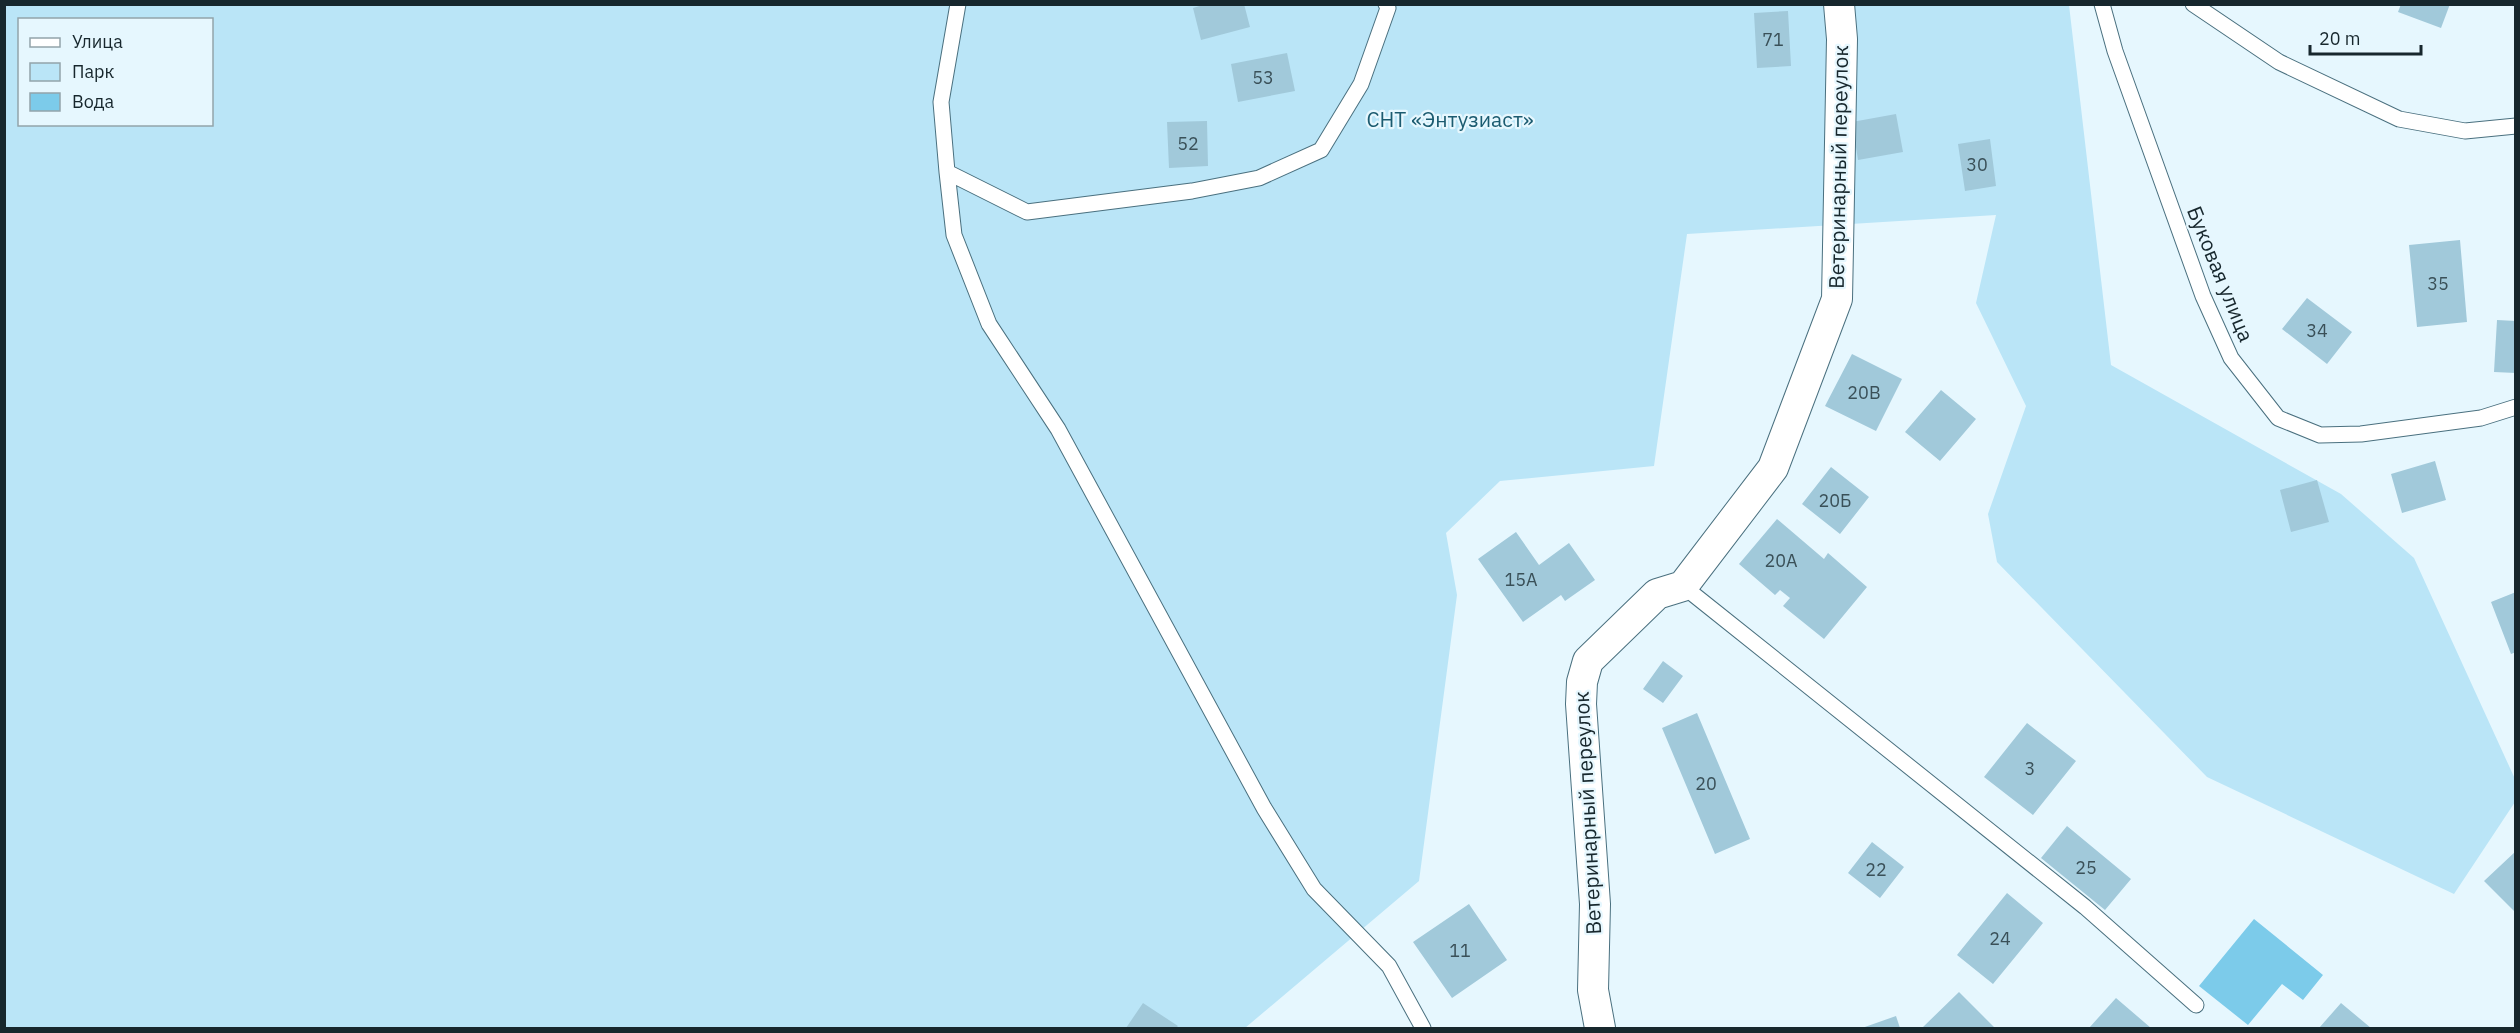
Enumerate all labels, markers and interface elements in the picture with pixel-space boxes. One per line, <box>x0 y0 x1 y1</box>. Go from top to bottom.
legend <box>18 18 213 126</box>
scale bar <box>2310 18 2421 56</box>
text: 20 m <box>2319 27 2361 50</box>
house number: 71 <box>1762 28 1784 51</box>
text: Улица <box>72 30 123 53</box>
street label: Ветеринарный переулок <box>1822 45 1854 289</box>
text: Парк <box>72 60 115 83</box>
house number: 53 <box>1252 66 1274 89</box>
text: Вода <box>72 90 115 113</box>
park label: СНТ «Энтузиаст» <box>1366 105 1534 133</box>
house number: 52 <box>1177 132 1199 155</box>
house number: 30 <box>1966 153 1988 176</box>
street label: Буковая улица <box>2181 202 2261 346</box>
house number: 35 <box>2427 272 2449 295</box>
house number: 34 <box>2306 319 2328 342</box>
house number: 20В <box>1847 381 1881 404</box>
house number: 20Б <box>1818 489 1852 512</box>
house number: 20А <box>1764 549 1798 572</box>
house number: 15А <box>1504 568 1538 591</box>
street label: Ветеринарный переулок <box>1567 691 1607 935</box>
house number: 3 <box>2025 757 2035 780</box>
house number: 20 <box>1695 772 1717 795</box>
house number: 25 <box>2075 856 2097 879</box>
house number: 22 <box>1865 858 1887 881</box>
house number: 24 <box>1989 927 2011 950</box>
house number: 11 <box>1449 939 1471 962</box>

